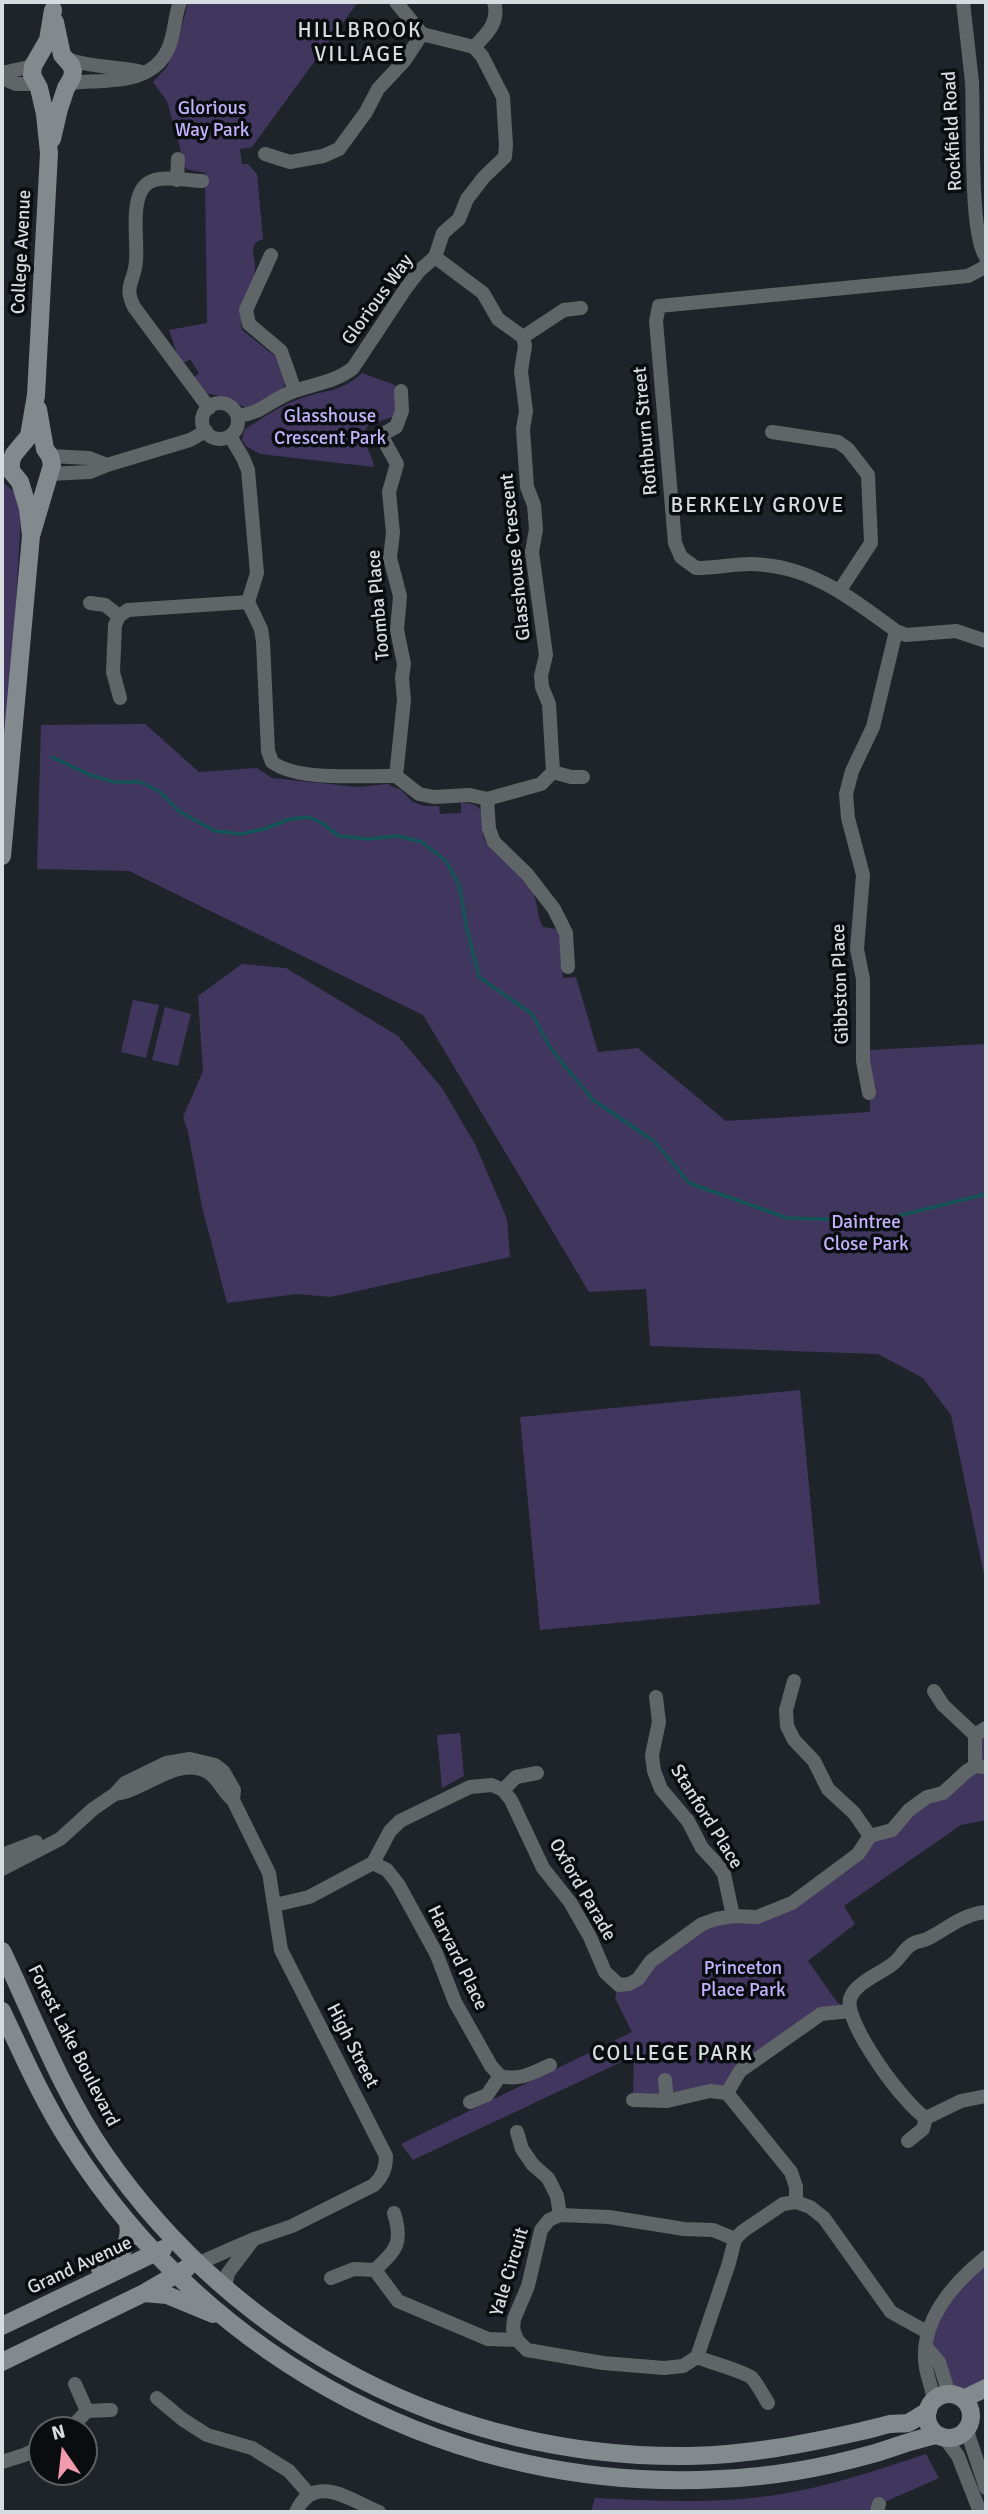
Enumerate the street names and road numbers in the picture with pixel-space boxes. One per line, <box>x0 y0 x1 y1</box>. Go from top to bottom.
street label: Rockfield Road <box>938 70 968 192</box>
street label: College Avenue <box>7 189 37 315</box>
street label: Glorious Way <box>337 250 419 350</box>
street label: Rothburn Street <box>629 366 663 496</box>
street label: Glasshouse Crescent <box>496 472 536 642</box>
street label: Toomba Place <box>363 549 395 661</box>
street label: Gibbston Place <box>827 923 855 1045</box>
street label: Stanford Place <box>665 1761 747 1873</box>
street label: Oxford Parade <box>544 1835 620 1945</box>
street label: Harvard Place <box>422 1902 492 2014</box>
street label: Forest Lake Boulevard <box>22 1961 124 2131</box>
street label: High Street <box>321 2000 383 2092</box>
street label: Yale Circuit <box>486 2225 534 2319</box>
street label: Grand Avenue <box>24 2232 136 2300</box>

